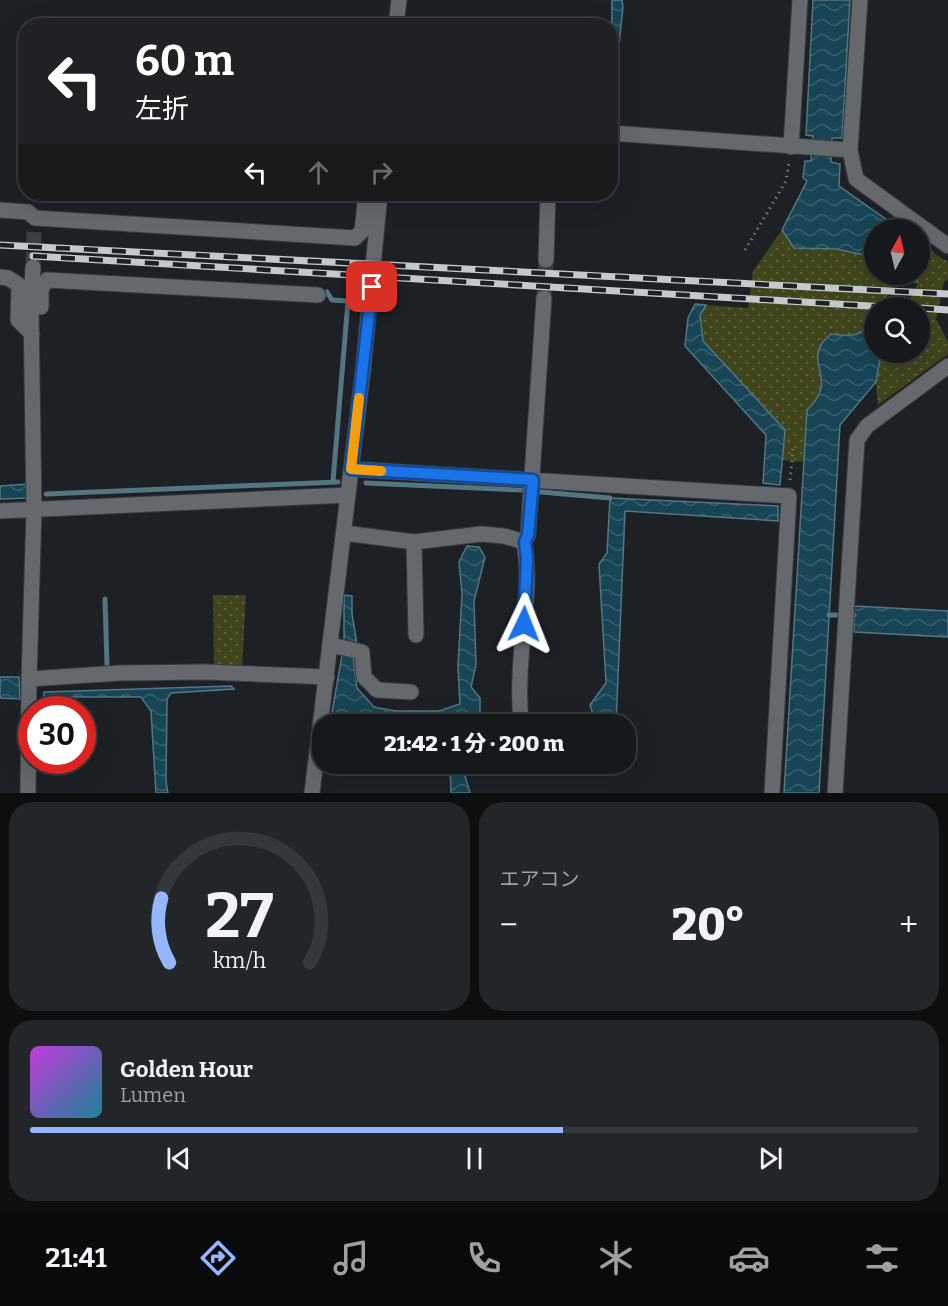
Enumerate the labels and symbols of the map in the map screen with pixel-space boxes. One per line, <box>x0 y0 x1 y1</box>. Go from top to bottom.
north arrow <box>864 219 930 285</box>
pin <box>346 261 397 312</box>
position arrow <box>492 592 556 656</box>
speed limit sign: 30 <box>18 696 96 774</box>

